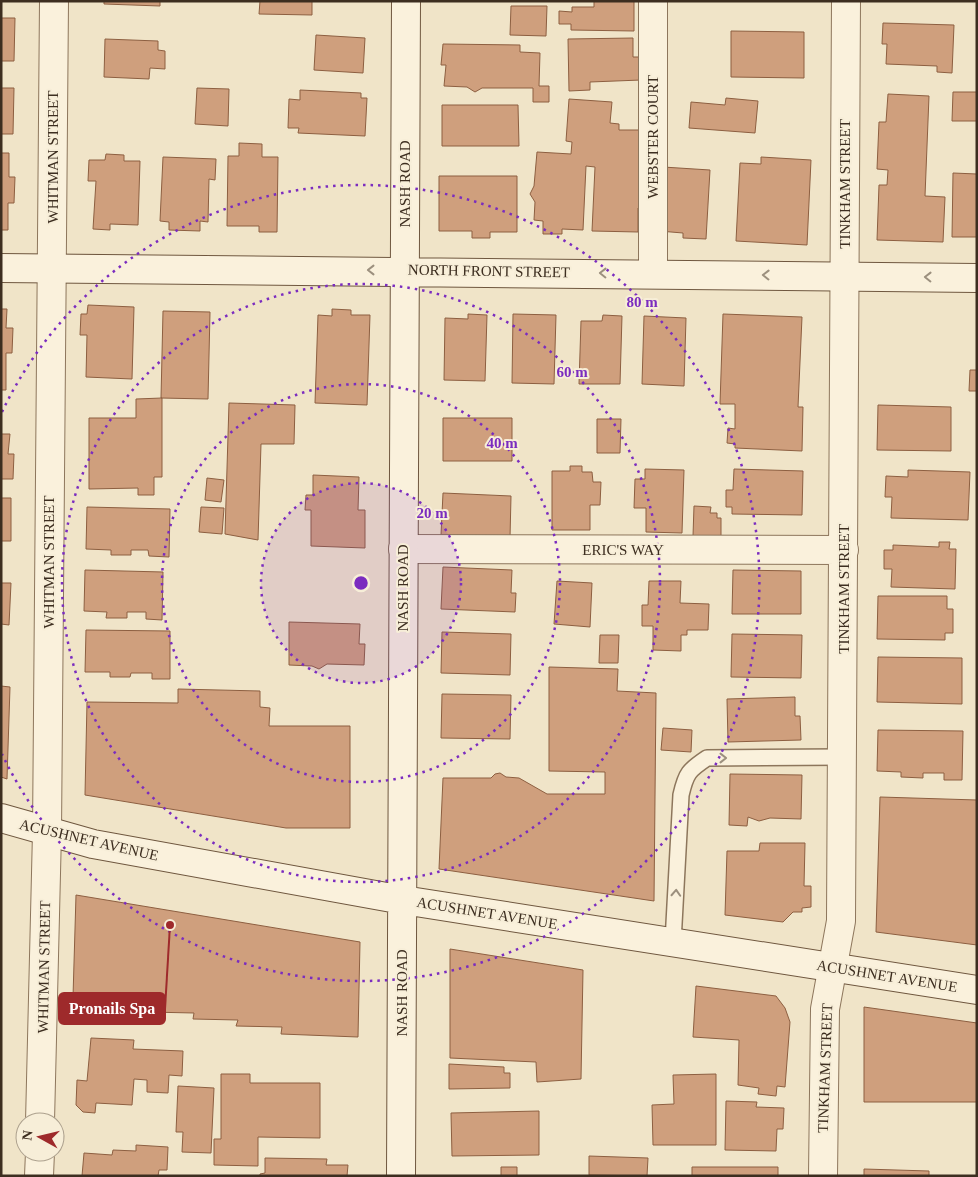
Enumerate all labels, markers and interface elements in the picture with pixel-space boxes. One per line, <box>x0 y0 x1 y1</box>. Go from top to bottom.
street label: WEBSTER COURT <box>645 75 661 199</box>
street label: WHITMAN STREET <box>45 91 61 223</box>
street label: TINKHAM STREET <box>837 119 853 249</box>
street label: NASH ROAD <box>397 140 413 228</box>
street label: NORTH FRONT STREET <box>408 262 570 280</box>
one-way arrow <box>366 265 374 275</box>
one-way arrow <box>599 268 606 278</box>
one-way arrow <box>761 269 769 280</box>
one-way arrow <box>924 272 932 282</box>
text: 80 m <box>626 294 658 310</box>
text: 60 m <box>556 364 588 380</box>
text: 40 m <box>486 435 518 451</box>
street label: WHITMAN STREET <box>41 496 57 628</box>
text: 20 m <box>416 505 448 521</box>
street label: TINKHAM STREET <box>836 524 852 654</box>
street label: ERIC'S WAY <box>582 542 664 558</box>
street label: NASH ROAD <box>395 544 411 632</box>
centre of rings <box>352 574 370 592</box>
one-way arrow <box>719 752 727 763</box>
street label: ACUSHNET AVENUE <box>18 816 160 864</box>
one-way arrow <box>670 889 681 897</box>
street label: ACUSHNET AVENUE <box>415 894 559 932</box>
street label: WHITMAN STREET <box>35 900 53 1034</box>
street label: NASH ROAD <box>394 949 410 1037</box>
street label: ACUSHNET AVENUE <box>815 957 959 995</box>
callout: Pronails Spa <box>59 993 165 1024</box>
text: Pronails Spa <box>69 1000 155 1018</box>
street label: TINKHAM STREET <box>815 1003 835 1133</box>
north arrow <box>15 1112 65 1162</box>
text: N <box>19 1129 36 1141</box>

